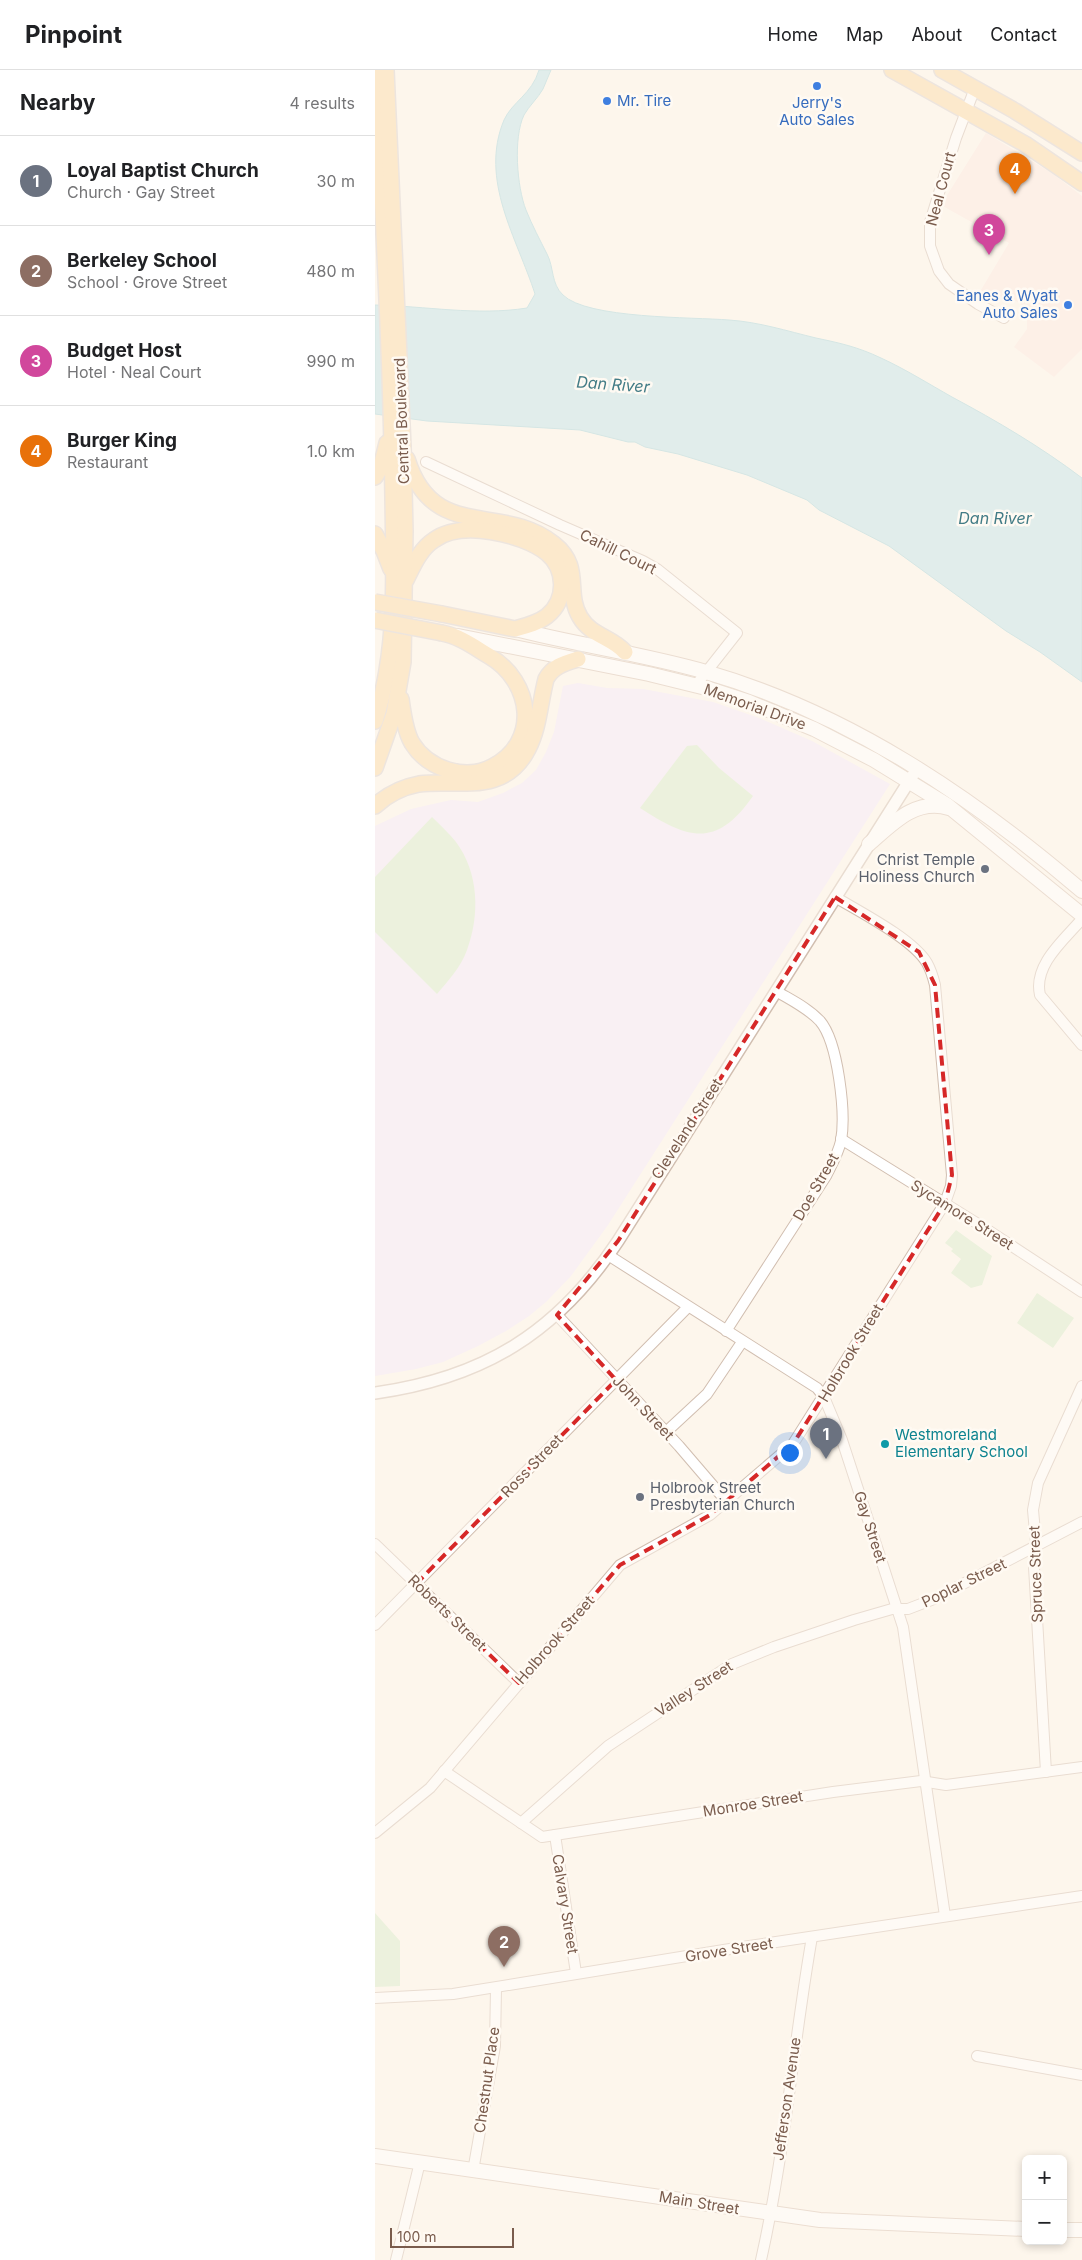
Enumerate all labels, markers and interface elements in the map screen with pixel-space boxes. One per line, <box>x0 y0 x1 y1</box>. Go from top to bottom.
text: Pinpoint <box>25 20 122 49</box>
text: Home <box>768 24 818 45</box>
text: Map <box>846 24 883 45</box>
text: About <box>911 24 962 45</box>
text: Contact <box>990 24 1057 45</box>
marker: Jerry's Auto Sales <box>811 80 823 92</box>
text: Nearby <box>20 90 95 115</box>
place label: Mr. Tire <box>617 91 671 110</box>
text: 4 results <box>290 93 355 113</box>
place label: Jerry's Auto Sales <box>779 93 855 129</box>
marker: Mr. Tire <box>601 95 613 107</box>
street label: Neal Court <box>921 150 960 228</box>
pin: 4 <box>999 153 1031 194</box>
text: Loyal Baptist Church <box>67 159 259 182</box>
text: 1 <box>33 171 39 191</box>
text: 30 m <box>317 171 355 191</box>
text: Church · Gay Street <box>67 182 215 202</box>
pin: 3 <box>973 214 1005 255</box>
text: Berkeley School <box>67 249 217 272</box>
text: 2 <box>31 261 41 281</box>
text: 480 m <box>306 261 355 281</box>
text: School · Grove Street <box>67 272 227 292</box>
place label: Eanes & Wyatt Auto Sales <box>956 286 1058 322</box>
marker: Eanes & Wyatt Auto Sales <box>1062 299 1074 311</box>
text: Budget Host <box>67 339 182 362</box>
text: 3 <box>31 351 41 371</box>
text: 990 m <box>307 351 355 371</box>
street label: Central Boulevard <box>390 357 413 485</box>
text: Hotel · Neal Court <box>67 362 202 382</box>
water label: Dan River <box>576 371 651 397</box>
text: Burger King <box>67 429 177 452</box>
text: 4 <box>31 441 41 461</box>
text: 1.0 km <box>307 441 355 461</box>
text: Restaurant <box>67 452 148 472</box>
water label: Dan River <box>958 508 1033 528</box>
street label: Cahill Court <box>577 525 660 578</box>
street label: Memorial Drive <box>701 679 809 734</box>
place label: Christ Temple Holiness Church <box>858 850 975 886</box>
marker: Christ Temple Holiness Church <box>979 863 991 875</box>
street label: Cleveland Street <box>647 1075 726 1183</box>
street label: Doe Street <box>789 1149 843 1224</box>
street label: Sycamore Street <box>907 1175 1017 1254</box>
street label: Holbrook Street <box>814 1300 887 1405</box>
street label: John Street <box>609 1371 678 1444</box>
pin: 1 <box>810 1418 842 1459</box>
place label: Westmoreland Elementary School <box>895 1425 1028 1461</box>
street label: Ross Street <box>497 1430 567 1501</box>
marker: Westmoreland Elementary School <box>879 1438 891 1450</box>
your location <box>777 1440 803 1466</box>
place label: Holbrook Street Presbyterian Church <box>650 1478 795 1514</box>
street label: Gay Street <box>850 1489 891 1565</box>
marker: Holbrook Street Presbyterian Church <box>634 1491 646 1503</box>
street label: Spruce Street <box>1024 1525 1047 1623</box>
street label: Poplar Street <box>918 1554 1009 1611</box>
street label: Roberts Street <box>404 1571 491 1655</box>
street label: Holbrook Street <box>511 1591 598 1688</box>
street label: Valley Street <box>651 1656 736 1721</box>
street label: Monroe Street <box>702 1786 804 1821</box>
street label: Calvary Street <box>548 1853 583 1955</box>
pin: 2 <box>488 1926 520 1967</box>
street label: Grove Street <box>684 1933 774 1966</box>
street label: Chestnut Place <box>470 2026 503 2134</box>
street label: Jefferson Avenue <box>768 2036 805 2162</box>
map controls <box>1022 2155 1067 2245</box>
button: + <box>1022 2155 1067 2200</box>
street label: Main Street <box>658 2187 741 2218</box>
button: − <box>1022 2200 1067 2245</box>
scale bar <box>390 2225 514 2248</box>
text: 100 m <box>397 2228 437 2245</box>

